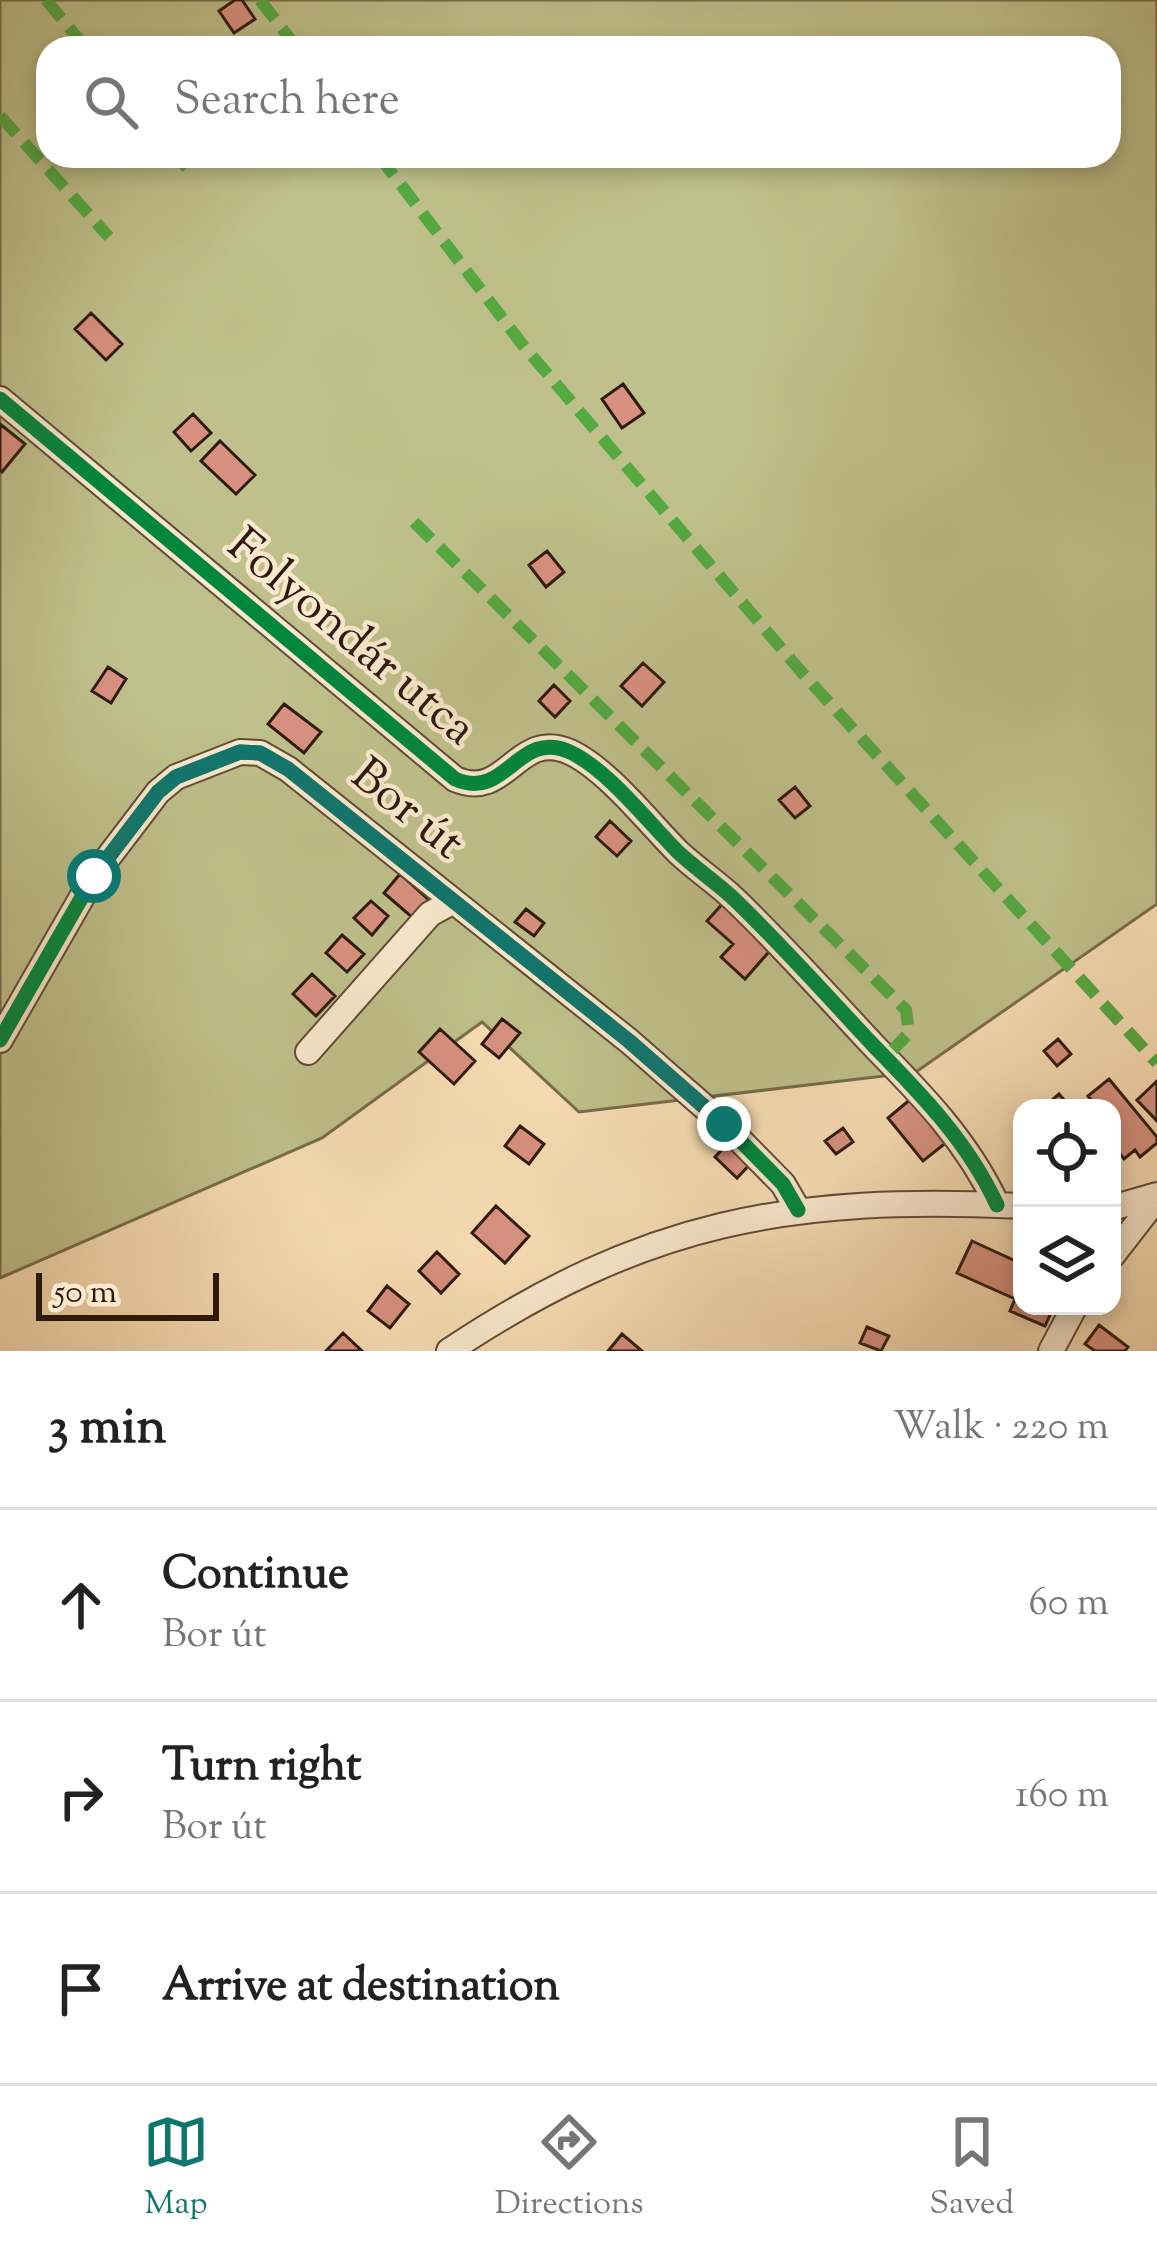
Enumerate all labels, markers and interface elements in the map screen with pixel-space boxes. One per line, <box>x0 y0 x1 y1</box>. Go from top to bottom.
search box <box>36 36 1121 168</box>
icon: search <box>78 69 144 135</box>
text: Search here <box>174 70 400 135</box>
street label: Folyondár utca <box>210 514 490 764</box>
street label: Bor út <box>334 744 478 878</box>
route start <box>67 849 121 903</box>
route end <box>697 1097 751 1151</box>
map controls <box>1013 1099 1121 1315</box>
button: locate <box>1013 1099 1121 1207</box>
button: layers <box>1013 1207 1121 1315</box>
scale bar <box>36 1267 219 1320</box>
text: 50 m <box>54 1270 117 1318</box>
text: 3 min <box>48 1393 166 1466</box>
text: Walk · 220 m <box>893 1401 1109 1457</box>
text: Continue <box>162 1544 349 1609</box>
icon: ahead <box>48 1572 114 1638</box>
text: 60 m <box>1028 1577 1109 1633</box>
text: Bor út <box>162 1609 267 1665</box>
text: Turn right <box>162 1736 361 1801</box>
icon: right <box>48 1764 114 1830</box>
text: 160 m <box>1015 1769 1109 1825</box>
text: Bor út <box>162 1801 267 1857</box>
icon: arrive <box>48 1956 114 2022</box>
text: Arrive at destination <box>162 1956 560 2021</box>
tab: Map <box>143 2109 209 2229</box>
tab: Directions <box>495 2109 644 2229</box>
tab: Saved <box>929 2109 1014 2229</box>

